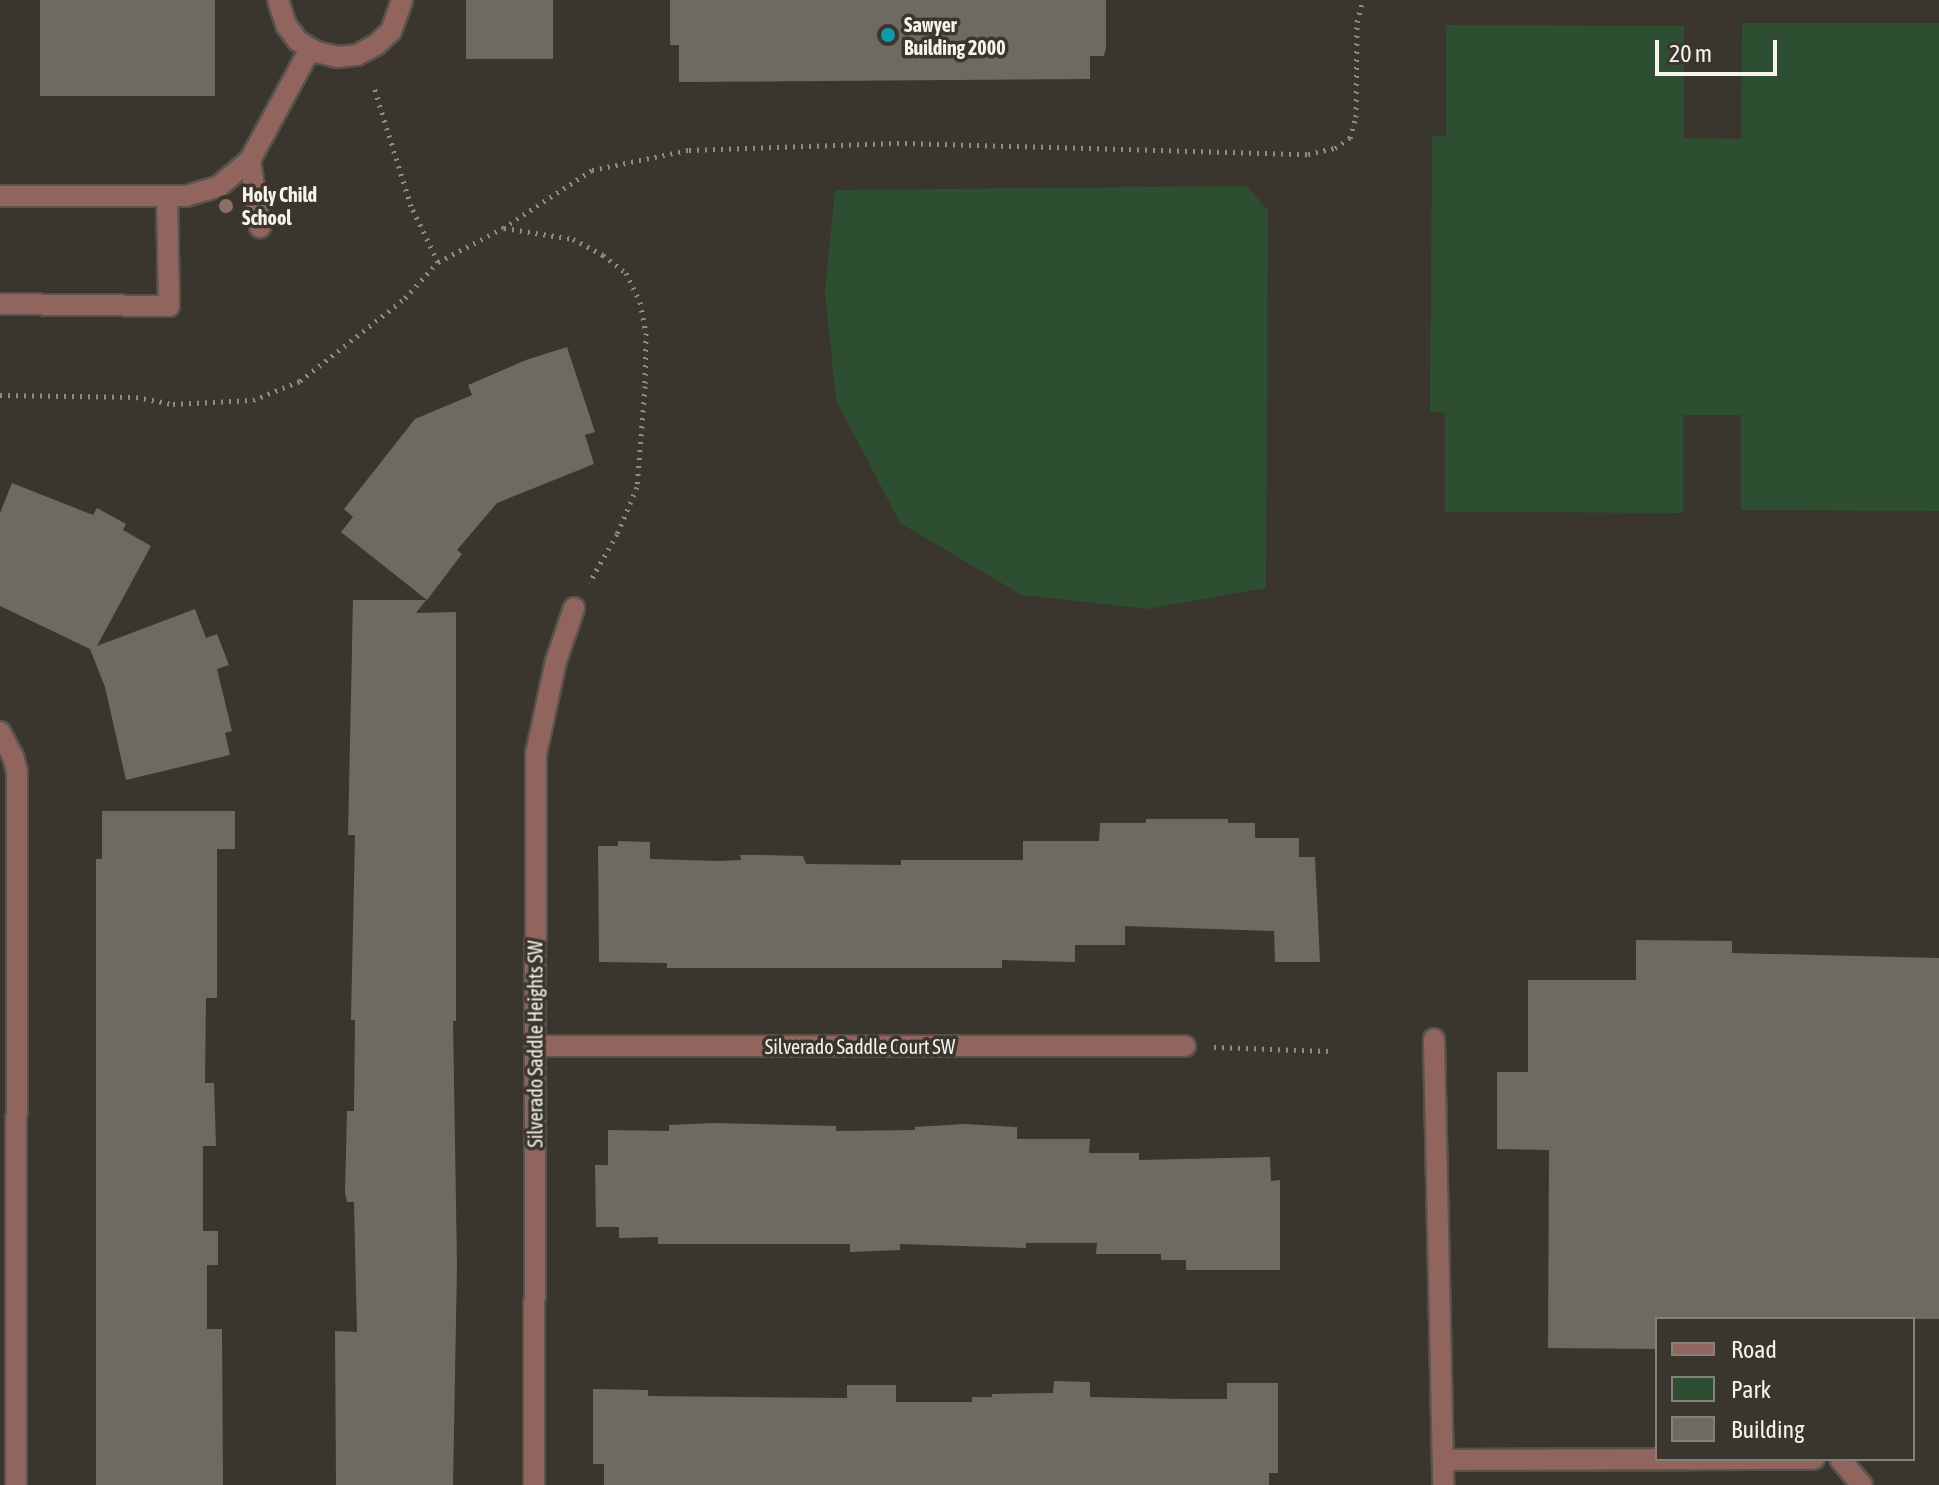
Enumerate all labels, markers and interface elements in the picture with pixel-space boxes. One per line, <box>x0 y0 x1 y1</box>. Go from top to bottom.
place label: Sawyer Building 2000 <box>904 12 1006 59</box>
scale bar <box>1659 24 1781 74</box>
marker: Sawyer Building 2000 <box>879 26 897 44</box>
text: 20 m <box>1669 40 1712 67</box>
place label: Holy Child School <box>242 182 317 229</box>
marker: Holy Child School <box>217 197 235 215</box>
street label: Silverado Saddle Heights SW <box>523 940 547 1148</box>
street label: Silverado Saddle Court SW <box>765 1034 955 1058</box>
legend <box>1655 1317 1915 1461</box>
text: Road <box>1731 1336 1777 1363</box>
text: Park <box>1731 1376 1771 1403</box>
text: Building <box>1731 1416 1804 1443</box>

